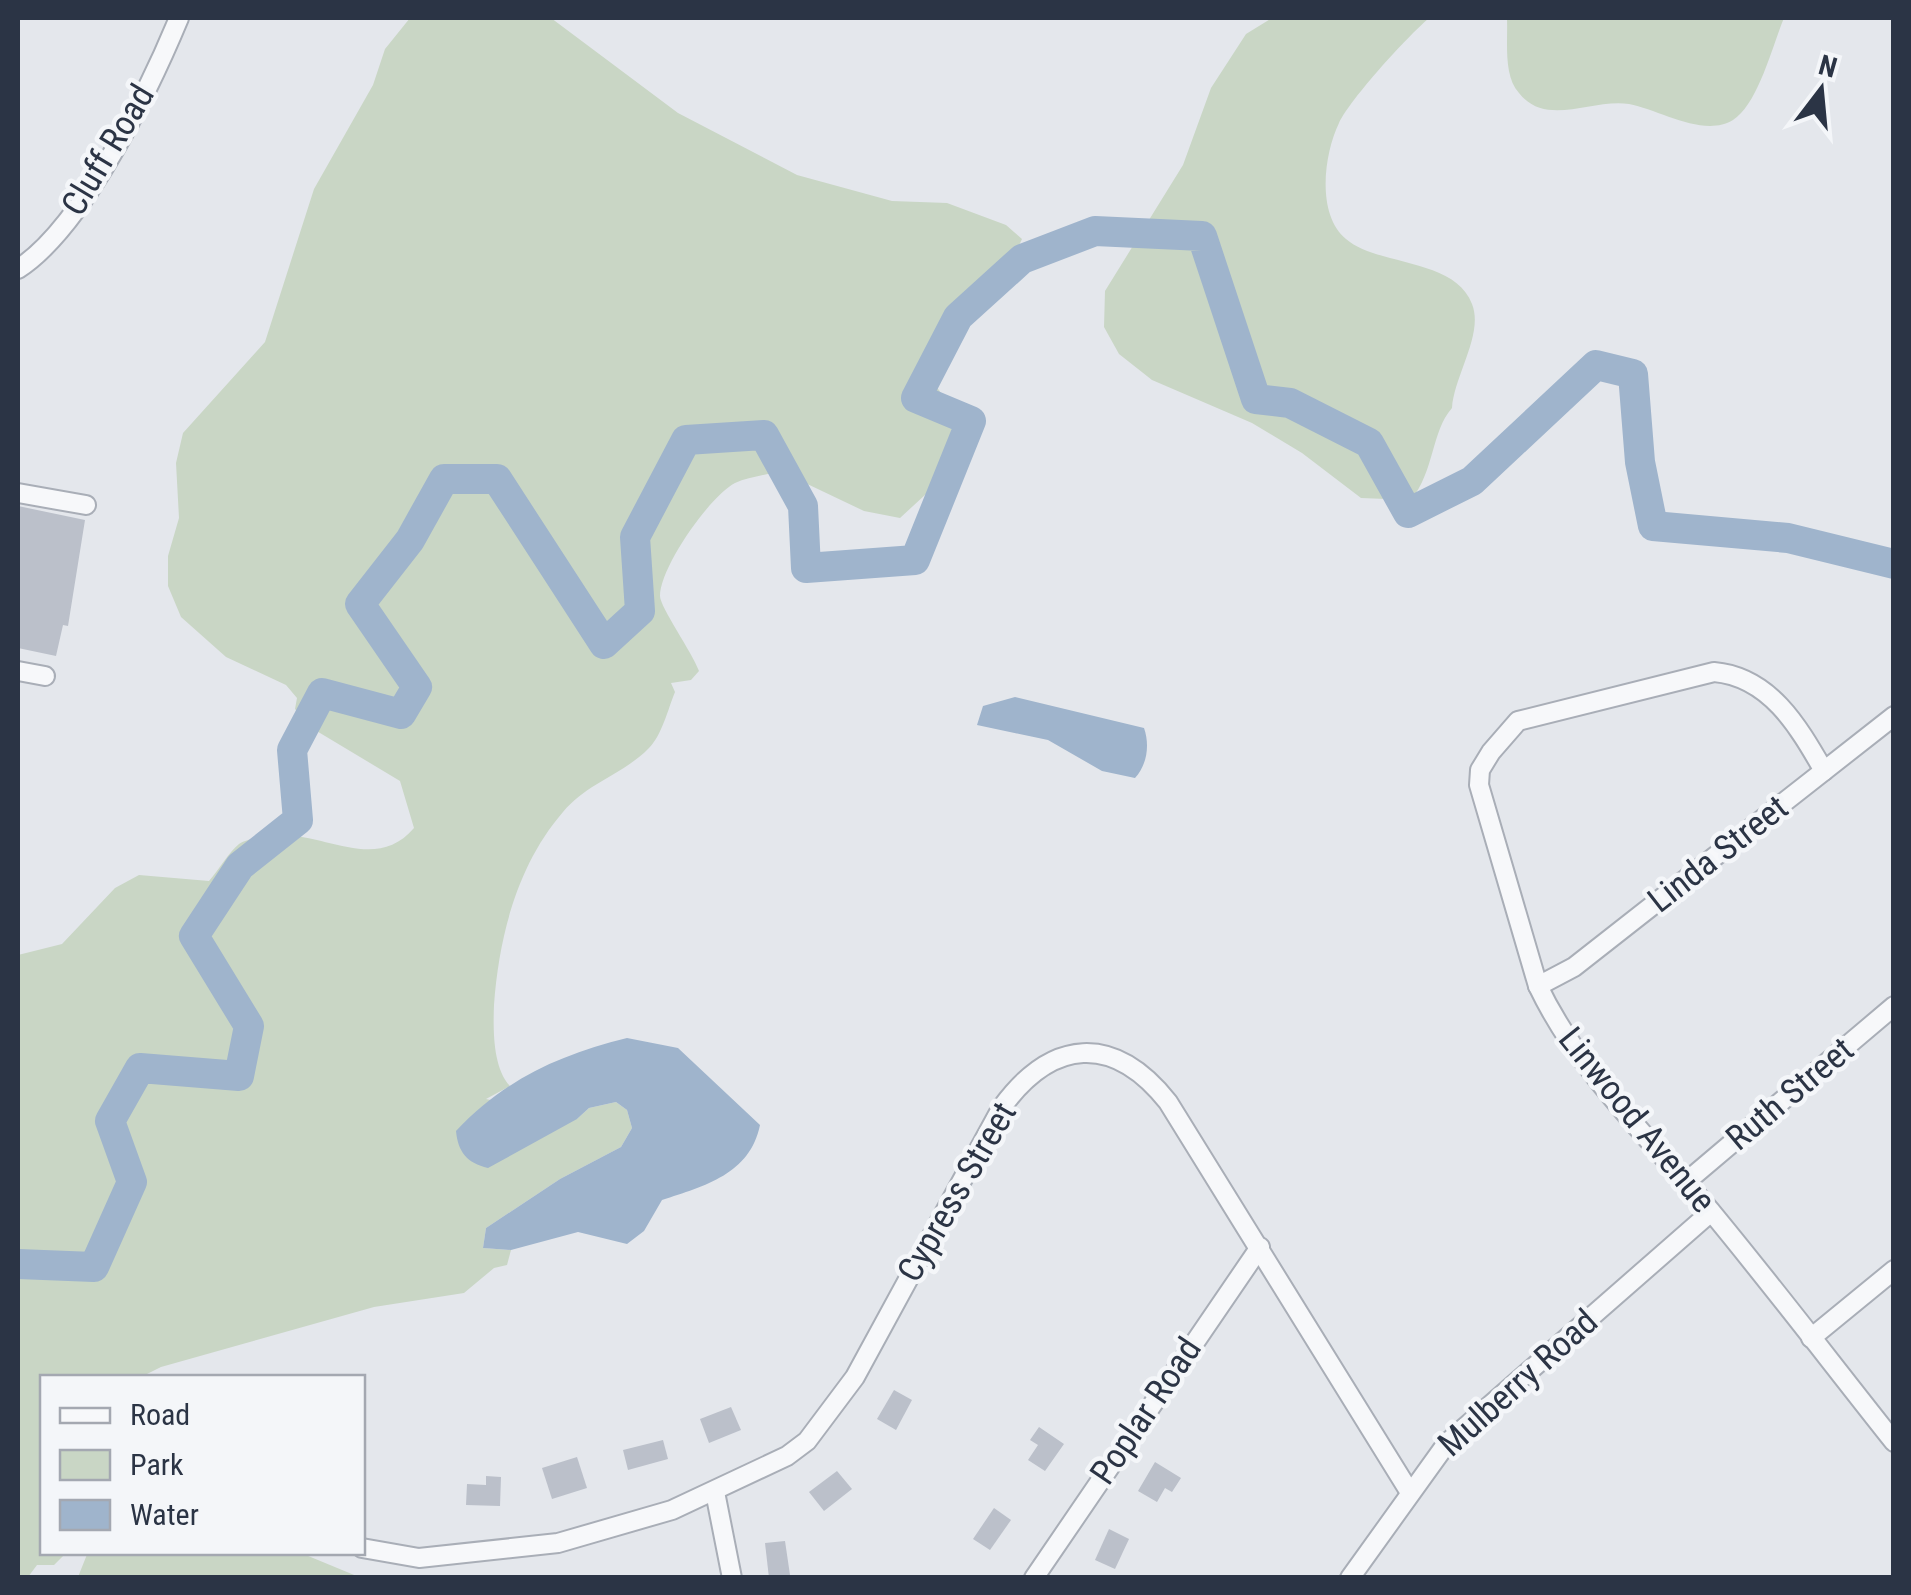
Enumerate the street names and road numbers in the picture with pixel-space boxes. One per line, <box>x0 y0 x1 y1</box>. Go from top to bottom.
street label: Cluff Road <box>53 77 163 223</box>
street label: Linda Street <box>1640 787 1796 921</box>
street label: Linwood Avenue <box>1550 1019 1724 1221</box>
street label: Ruth Street <box>1718 1029 1862 1159</box>
street label: Cypress Street <box>889 1095 1025 1289</box>
street label: Mulberry Road <box>1430 1301 1606 1465</box>
street label: Poplar Road <box>1082 1330 1210 1492</box>

